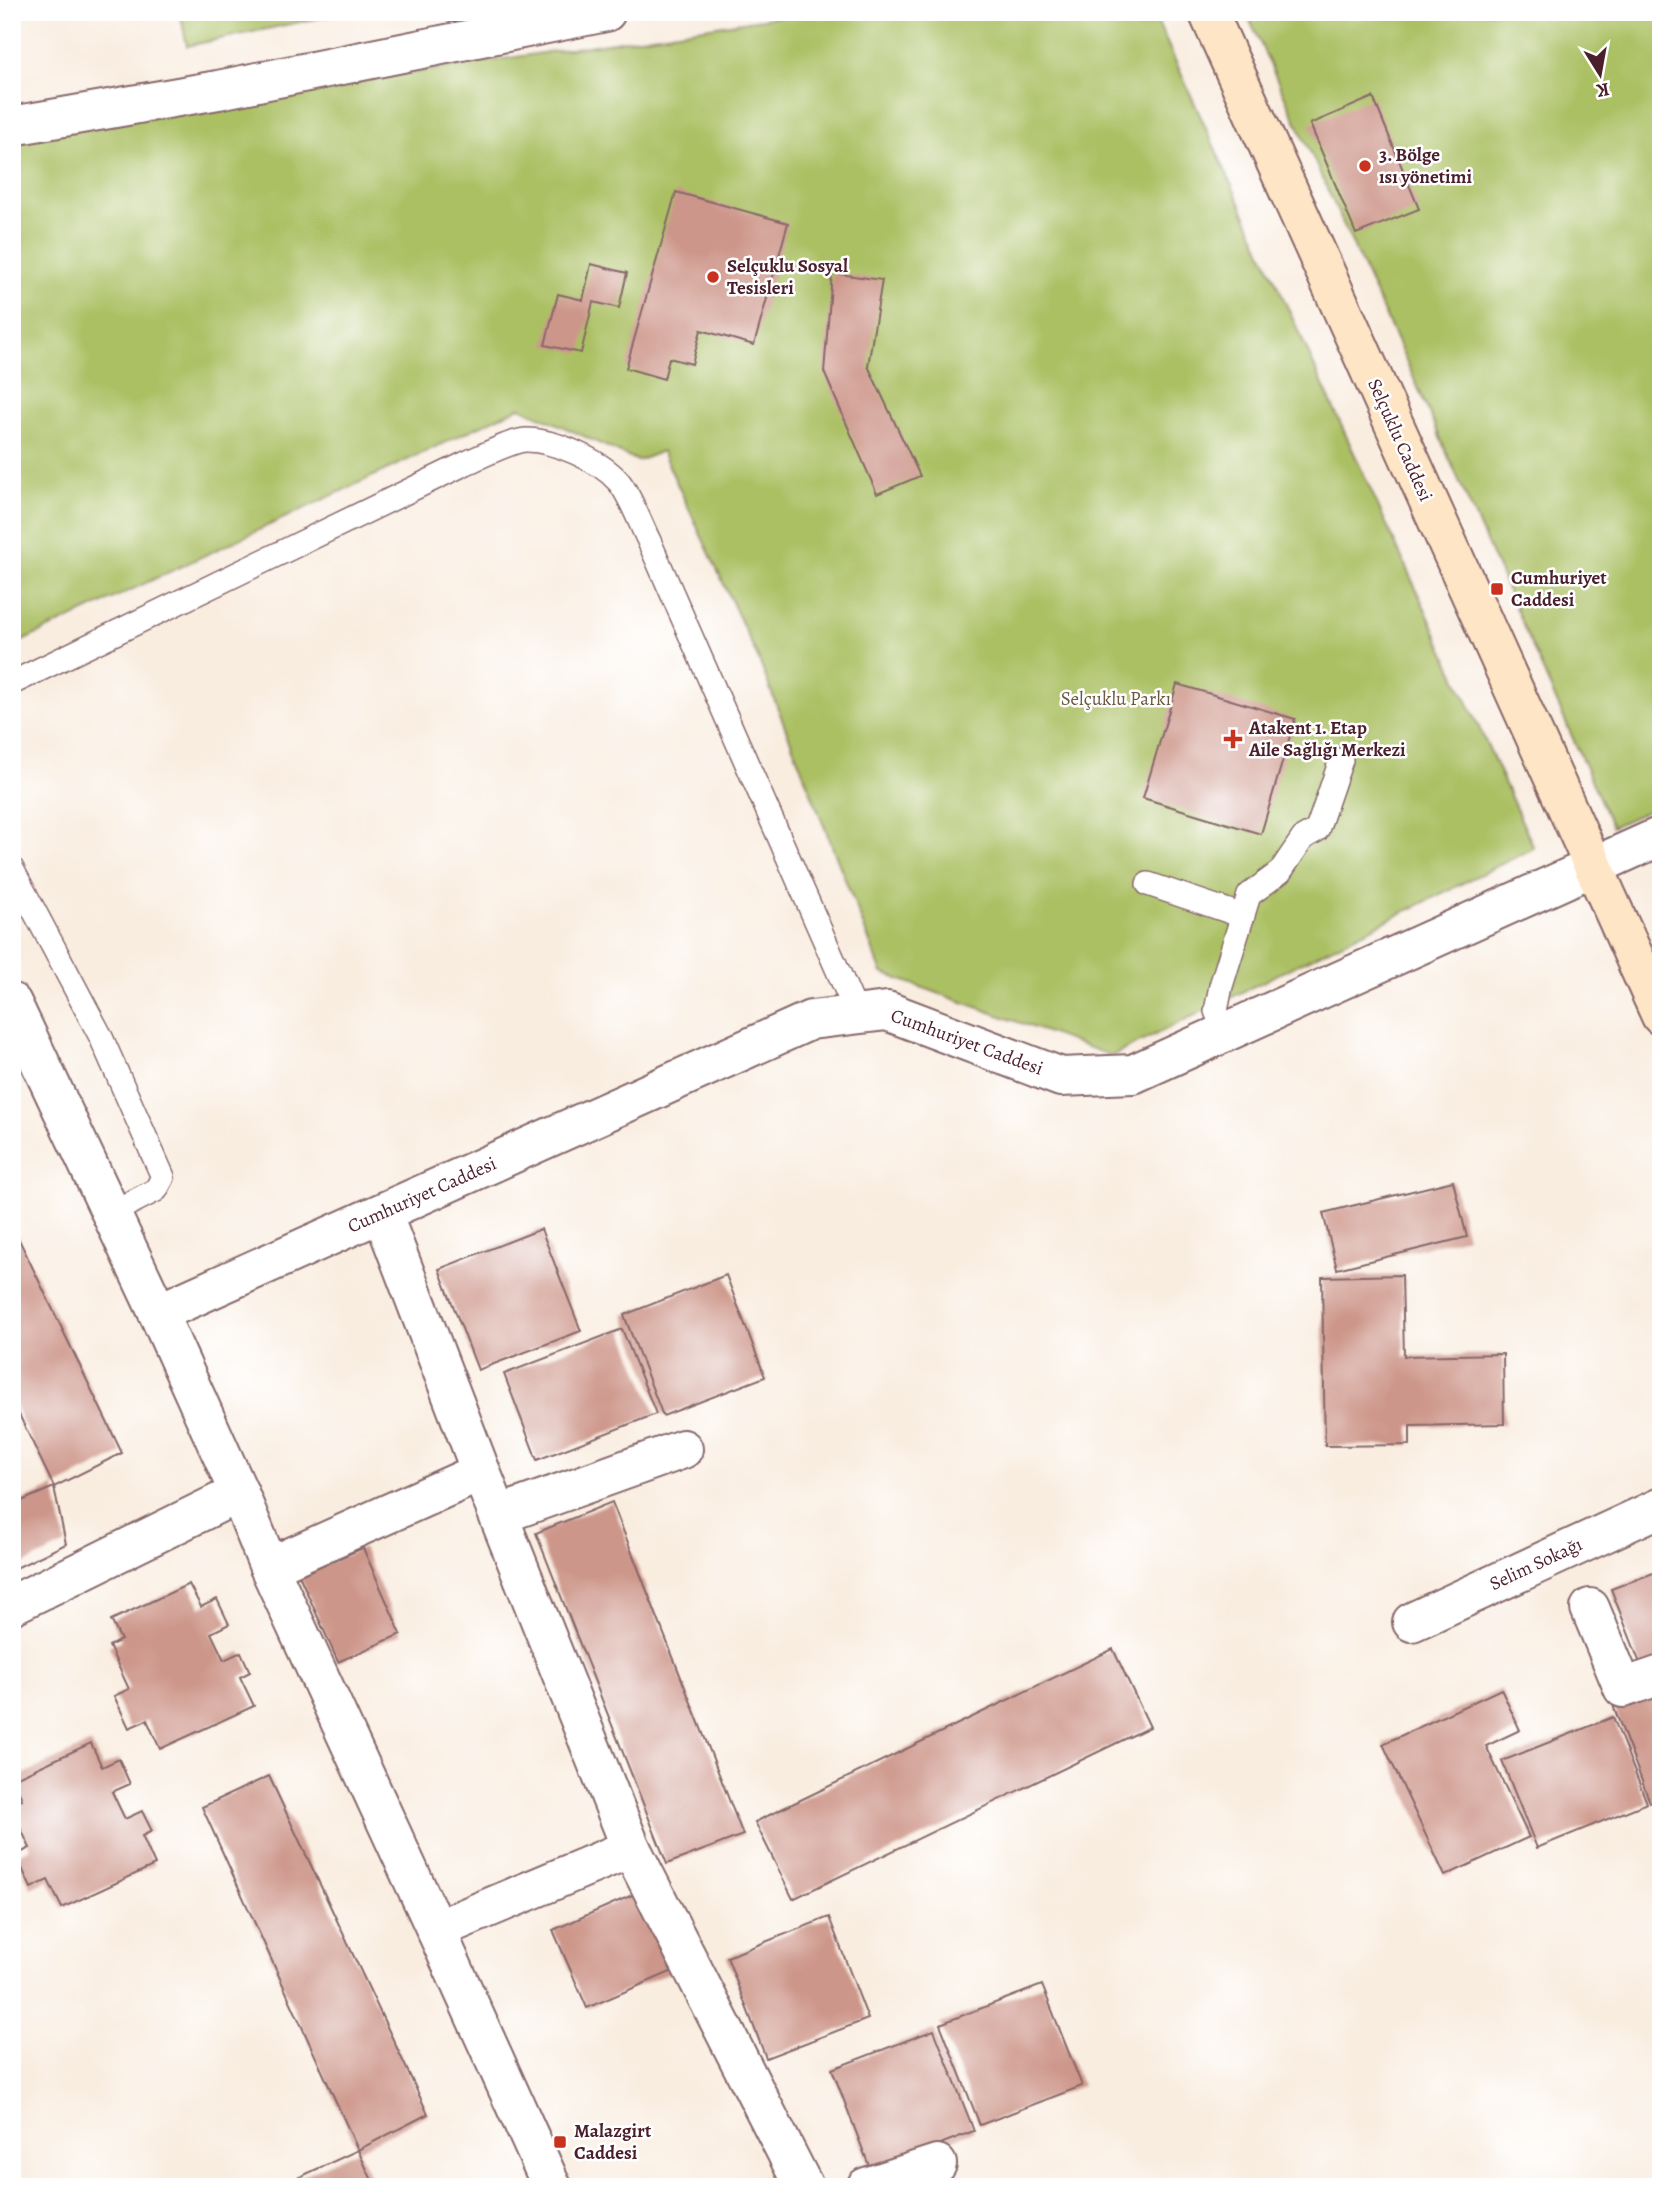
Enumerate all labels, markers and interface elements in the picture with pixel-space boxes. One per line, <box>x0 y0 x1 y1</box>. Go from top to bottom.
north arrow <box>1564 38 1634 108</box>
text: K <box>1594 76 1612 104</box>
place label: 3. Bölge ısı yönetimi <box>1379 142 1473 190</box>
marker: 3. Bölge ısı yönetimi <box>1357 158 1373 174</box>
place label: Selçuklu Sosyal Tesisleri <box>727 253 848 301</box>
marker: Selçuklu Sosyal Tesisleri <box>705 269 721 285</box>
street label: Selçuklu Caddesi <box>1361 374 1439 506</box>
place label: Cumhuriyet Caddesi <box>1511 565 1607 613</box>
marker: Cumhuriyet Caddesi <box>1489 581 1505 597</box>
park label: Selçuklu Parkı <box>1061 686 1171 712</box>
place label: Atakent 1. Etap Aile Sağlığı Merkezi <box>1248 715 1406 763</box>
marker: Atakent 1. Etap Aile Sağlığı Merkezi <box>1223 729 1243 749</box>
street label: Cumhuriyet Caddesi <box>887 1002 1047 1082</box>
street label: Cumhuriyet Caddesi <box>343 1150 501 1240</box>
street label: Selim Sokağı <box>1485 1531 1587 1597</box>
place label: Malazgirt Caddesi <box>574 2118 652 2166</box>
marker: Malazgirt Caddesi <box>552 2134 568 2150</box>

